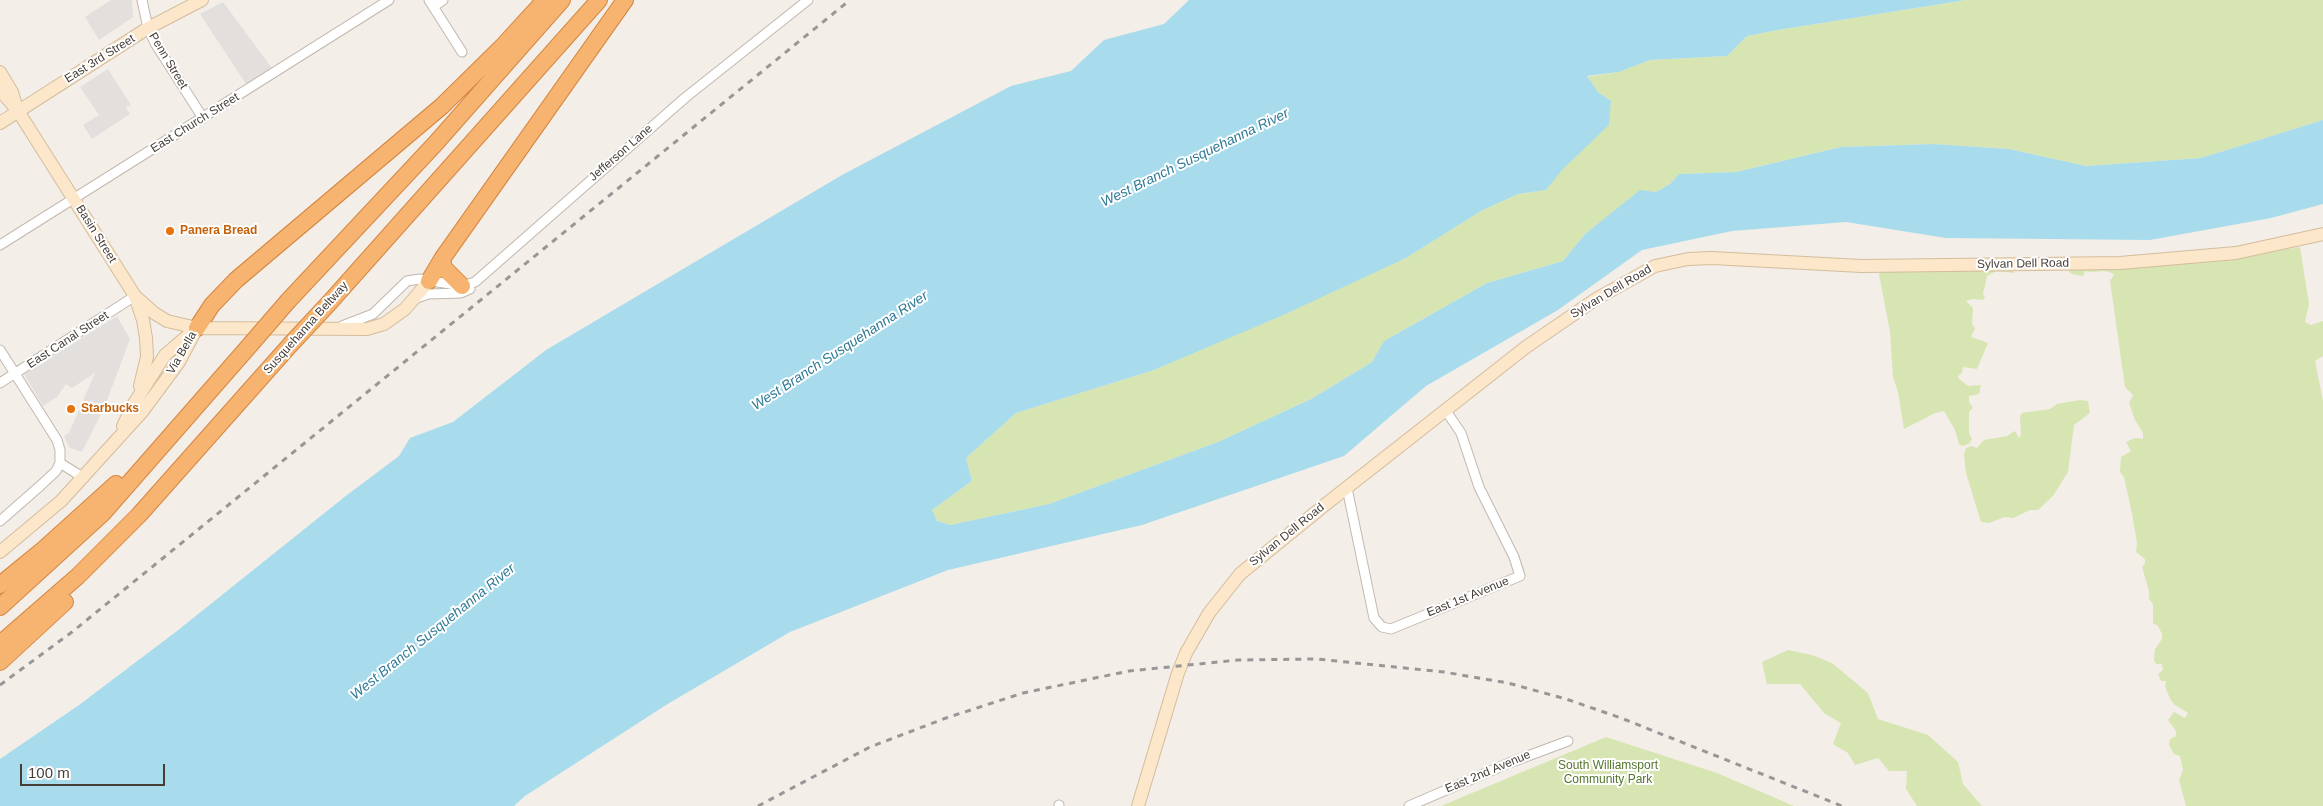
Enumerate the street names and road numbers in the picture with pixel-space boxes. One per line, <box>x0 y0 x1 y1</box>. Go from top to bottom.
street label: Penn Street <box>146 30 190 92</box>
street label: East 3rd Street <box>62 32 138 86</box>
street label: East Church Street <box>148 90 242 156</box>
street label: Jefferson Lane <box>586 122 656 184</box>
street label: Basin Street <box>73 202 119 266</box>
street label: Sylvan Dell Road <box>1977 256 2069 272</box>
street label: Sylvan Dell Road <box>1568 262 1654 322</box>
street label: Susquehanna Beltway <box>261 279 351 377</box>
street label: East Canal Street <box>25 308 111 372</box>
street label: Via Bella <box>164 329 200 377</box>
street label: Sylvan Dell Road <box>1247 500 1327 570</box>
street label: East 1st Avenue <box>1425 574 1511 620</box>
street label: East 2nd Avenue <box>1443 748 1533 796</box>

